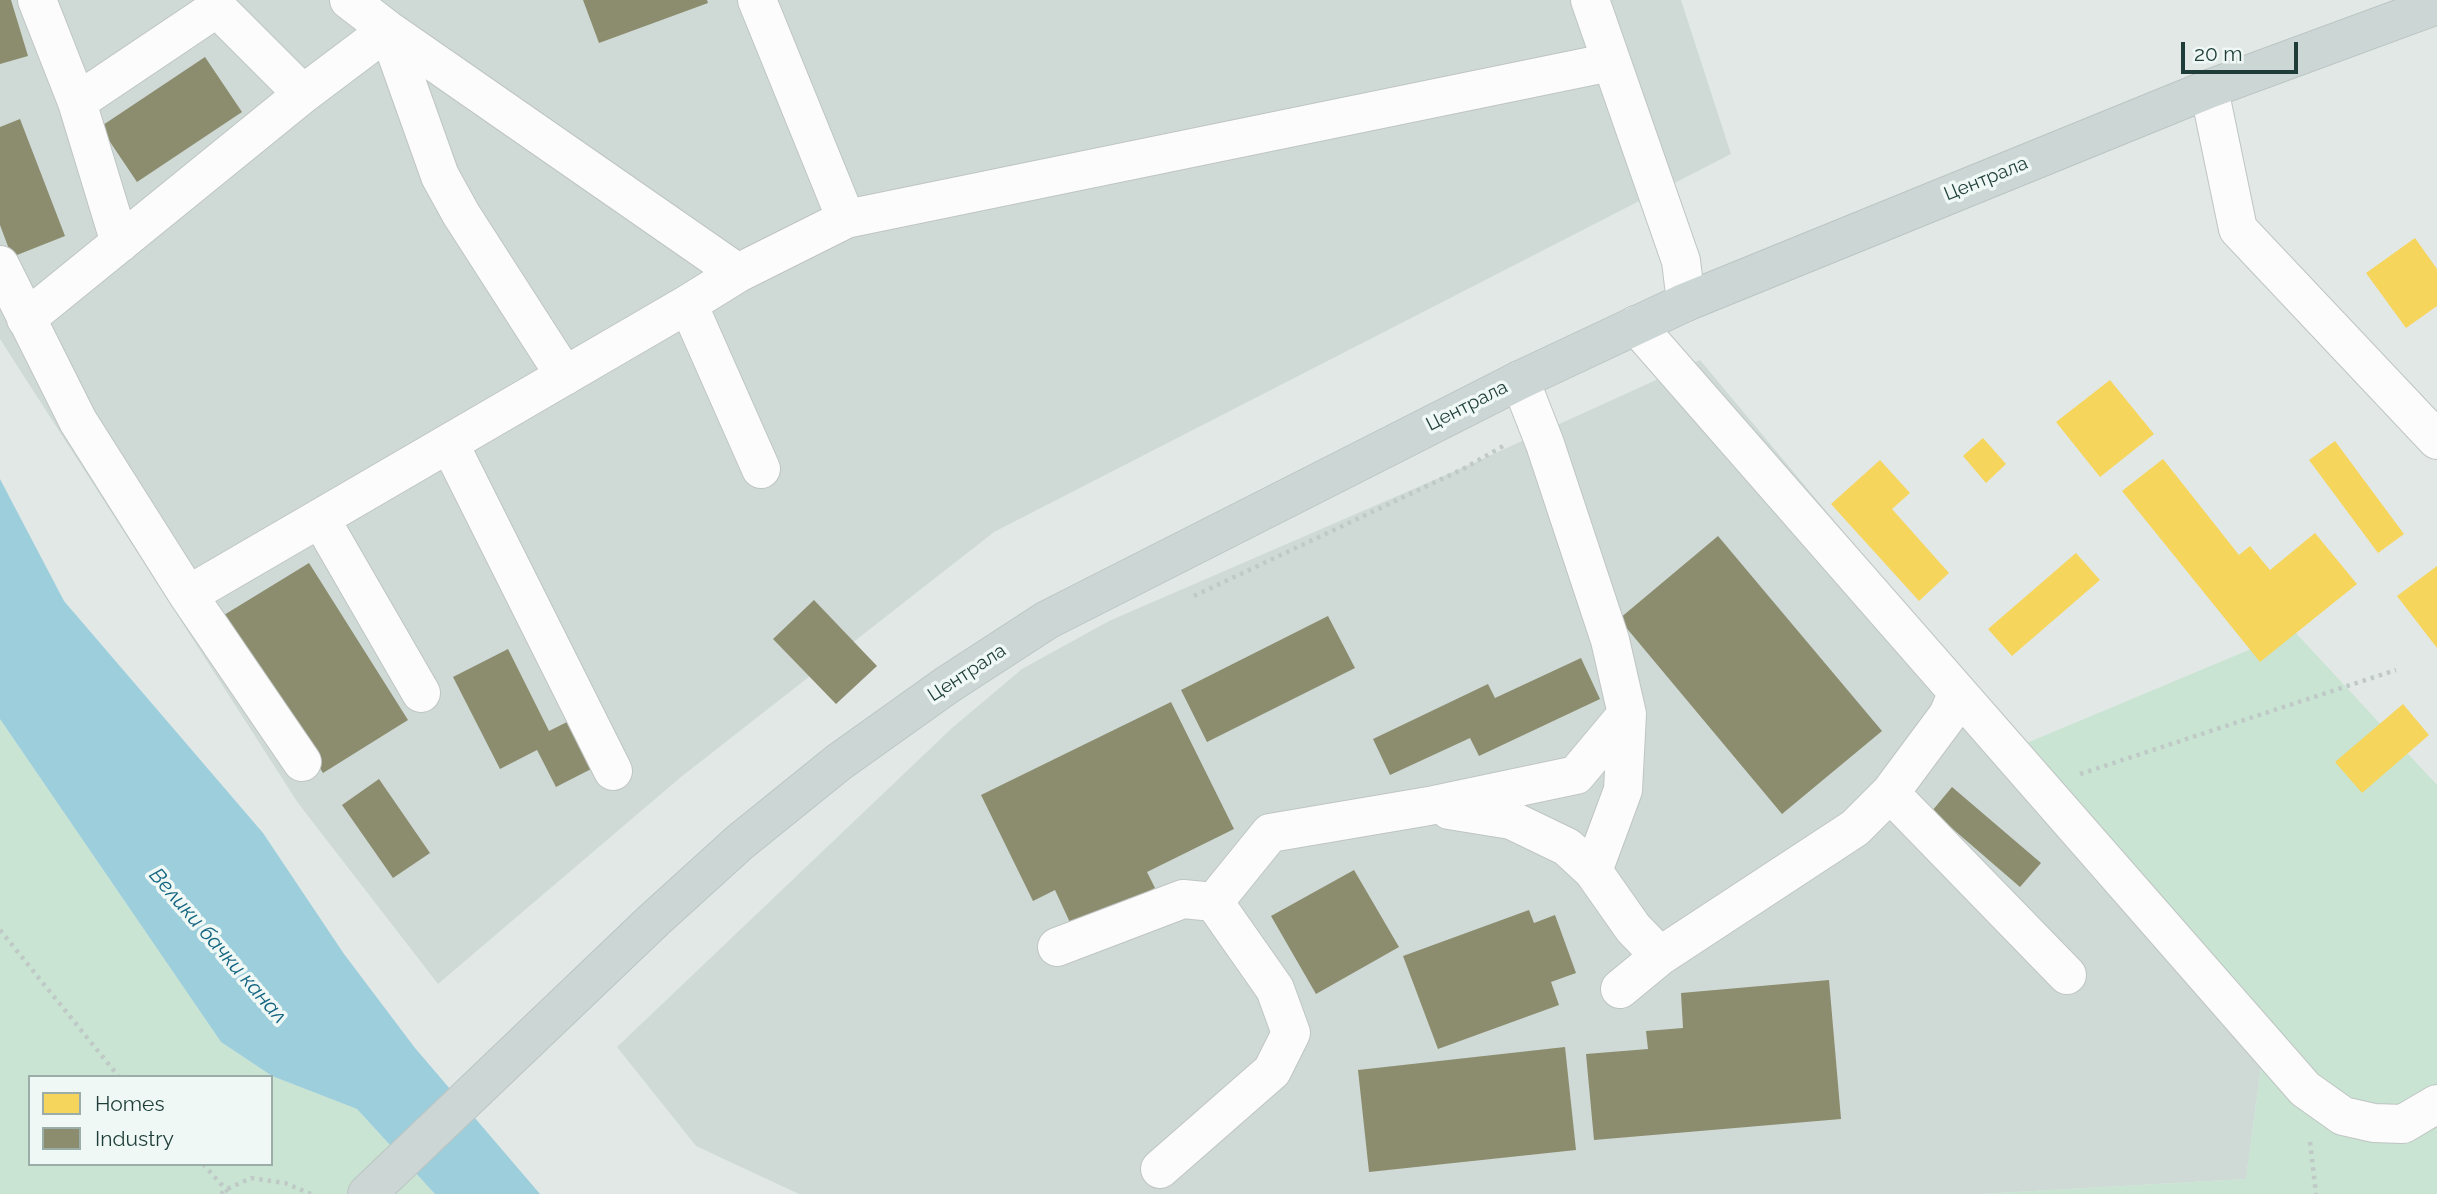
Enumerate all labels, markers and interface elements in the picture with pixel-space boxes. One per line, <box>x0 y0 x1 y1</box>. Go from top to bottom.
scale bar <box>2185 28 2302 72</box>
text: 20 m <box>2194 41 2242 66</box>
street label: Централа <box>1941 152 2031 206</box>
street label: Централа <box>1422 376 1512 436</box>
street label: Централа <box>924 639 1010 707</box>
water label: Велики бачки канал <box>144 863 292 1029</box>
legend <box>28 1075 273 1166</box>
text: Homes <box>95 1091 165 1116</box>
text: Industry <box>95 1126 174 1151</box>

